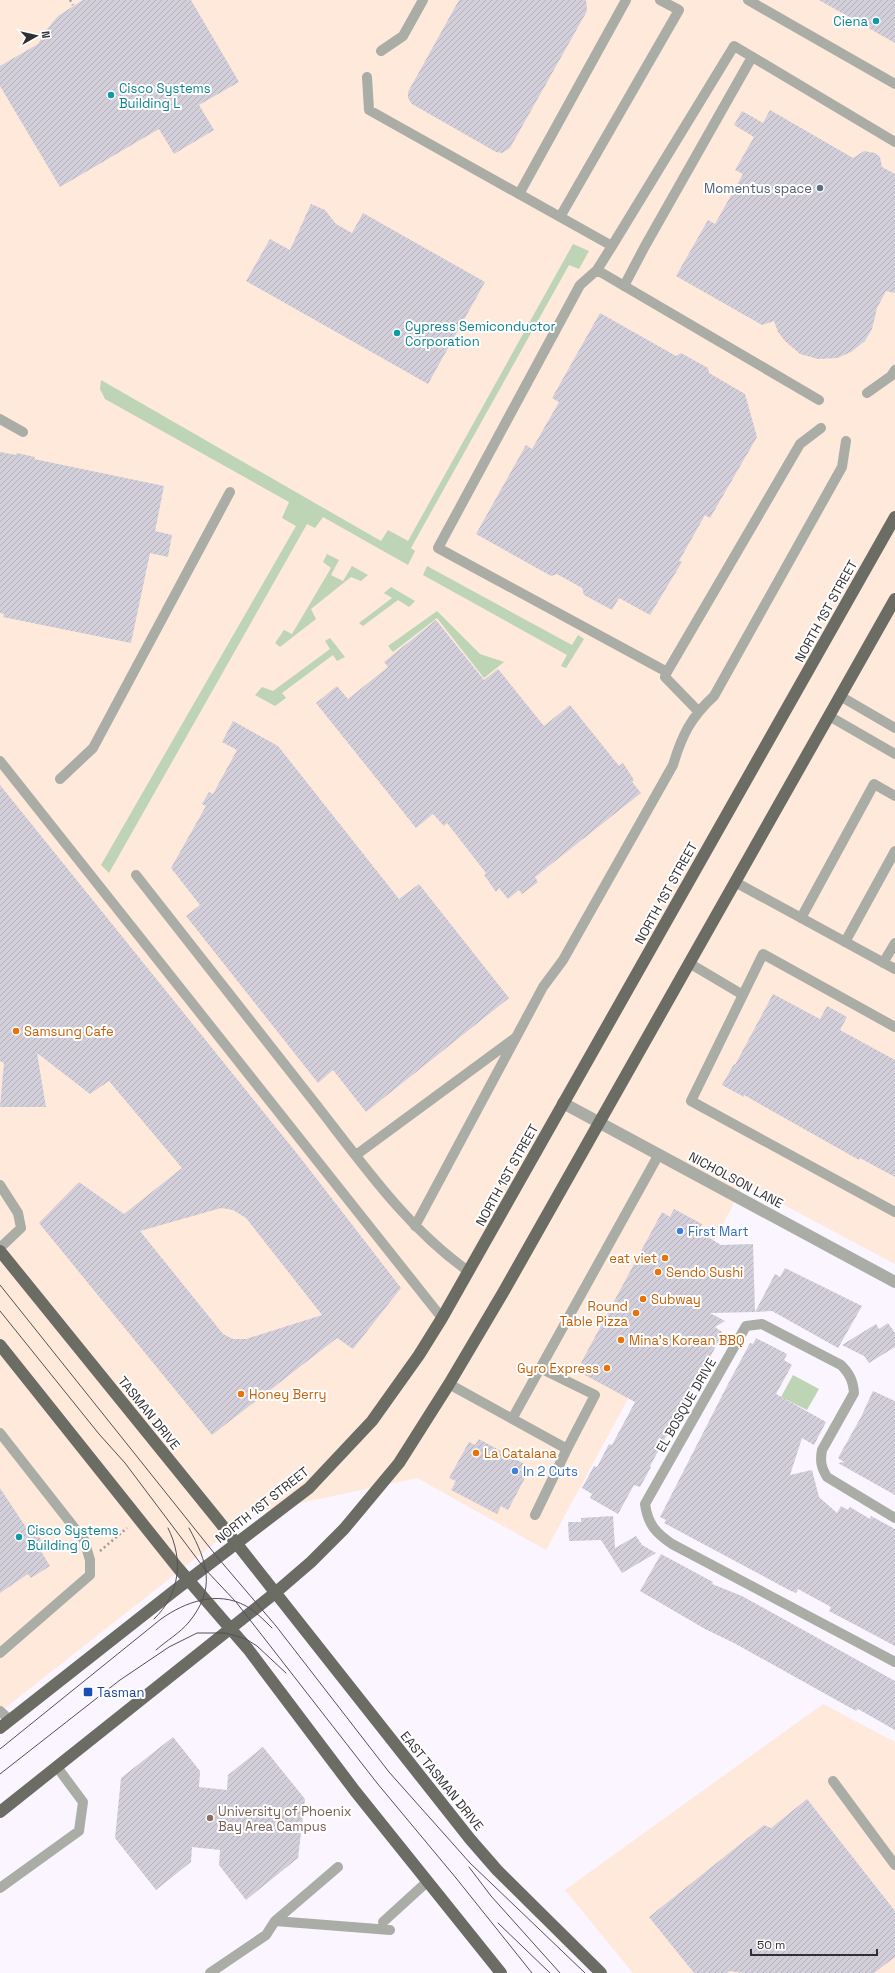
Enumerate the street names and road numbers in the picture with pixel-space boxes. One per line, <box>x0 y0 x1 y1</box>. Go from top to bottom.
street label: NORTH 1ST STREET <box>791 557 861 665</box>
street label: NORTH 1ST STREET <box>631 839 701 947</box>
street label: NORTH 1ST STREET <box>472 1121 542 1229</box>
street label: NICHOLSON LANE <box>686 1148 786 1212</box>
street label: EL BOSQUE DRIVE <box>652 1355 720 1455</box>
street label: TASMAN DRIVE <box>114 1373 184 1453</box>
street label: NORTH 1ST STREET <box>212 1463 313 1547</box>
street label: EAST TASMAN DRIVE <box>397 1728 487 1834</box>

